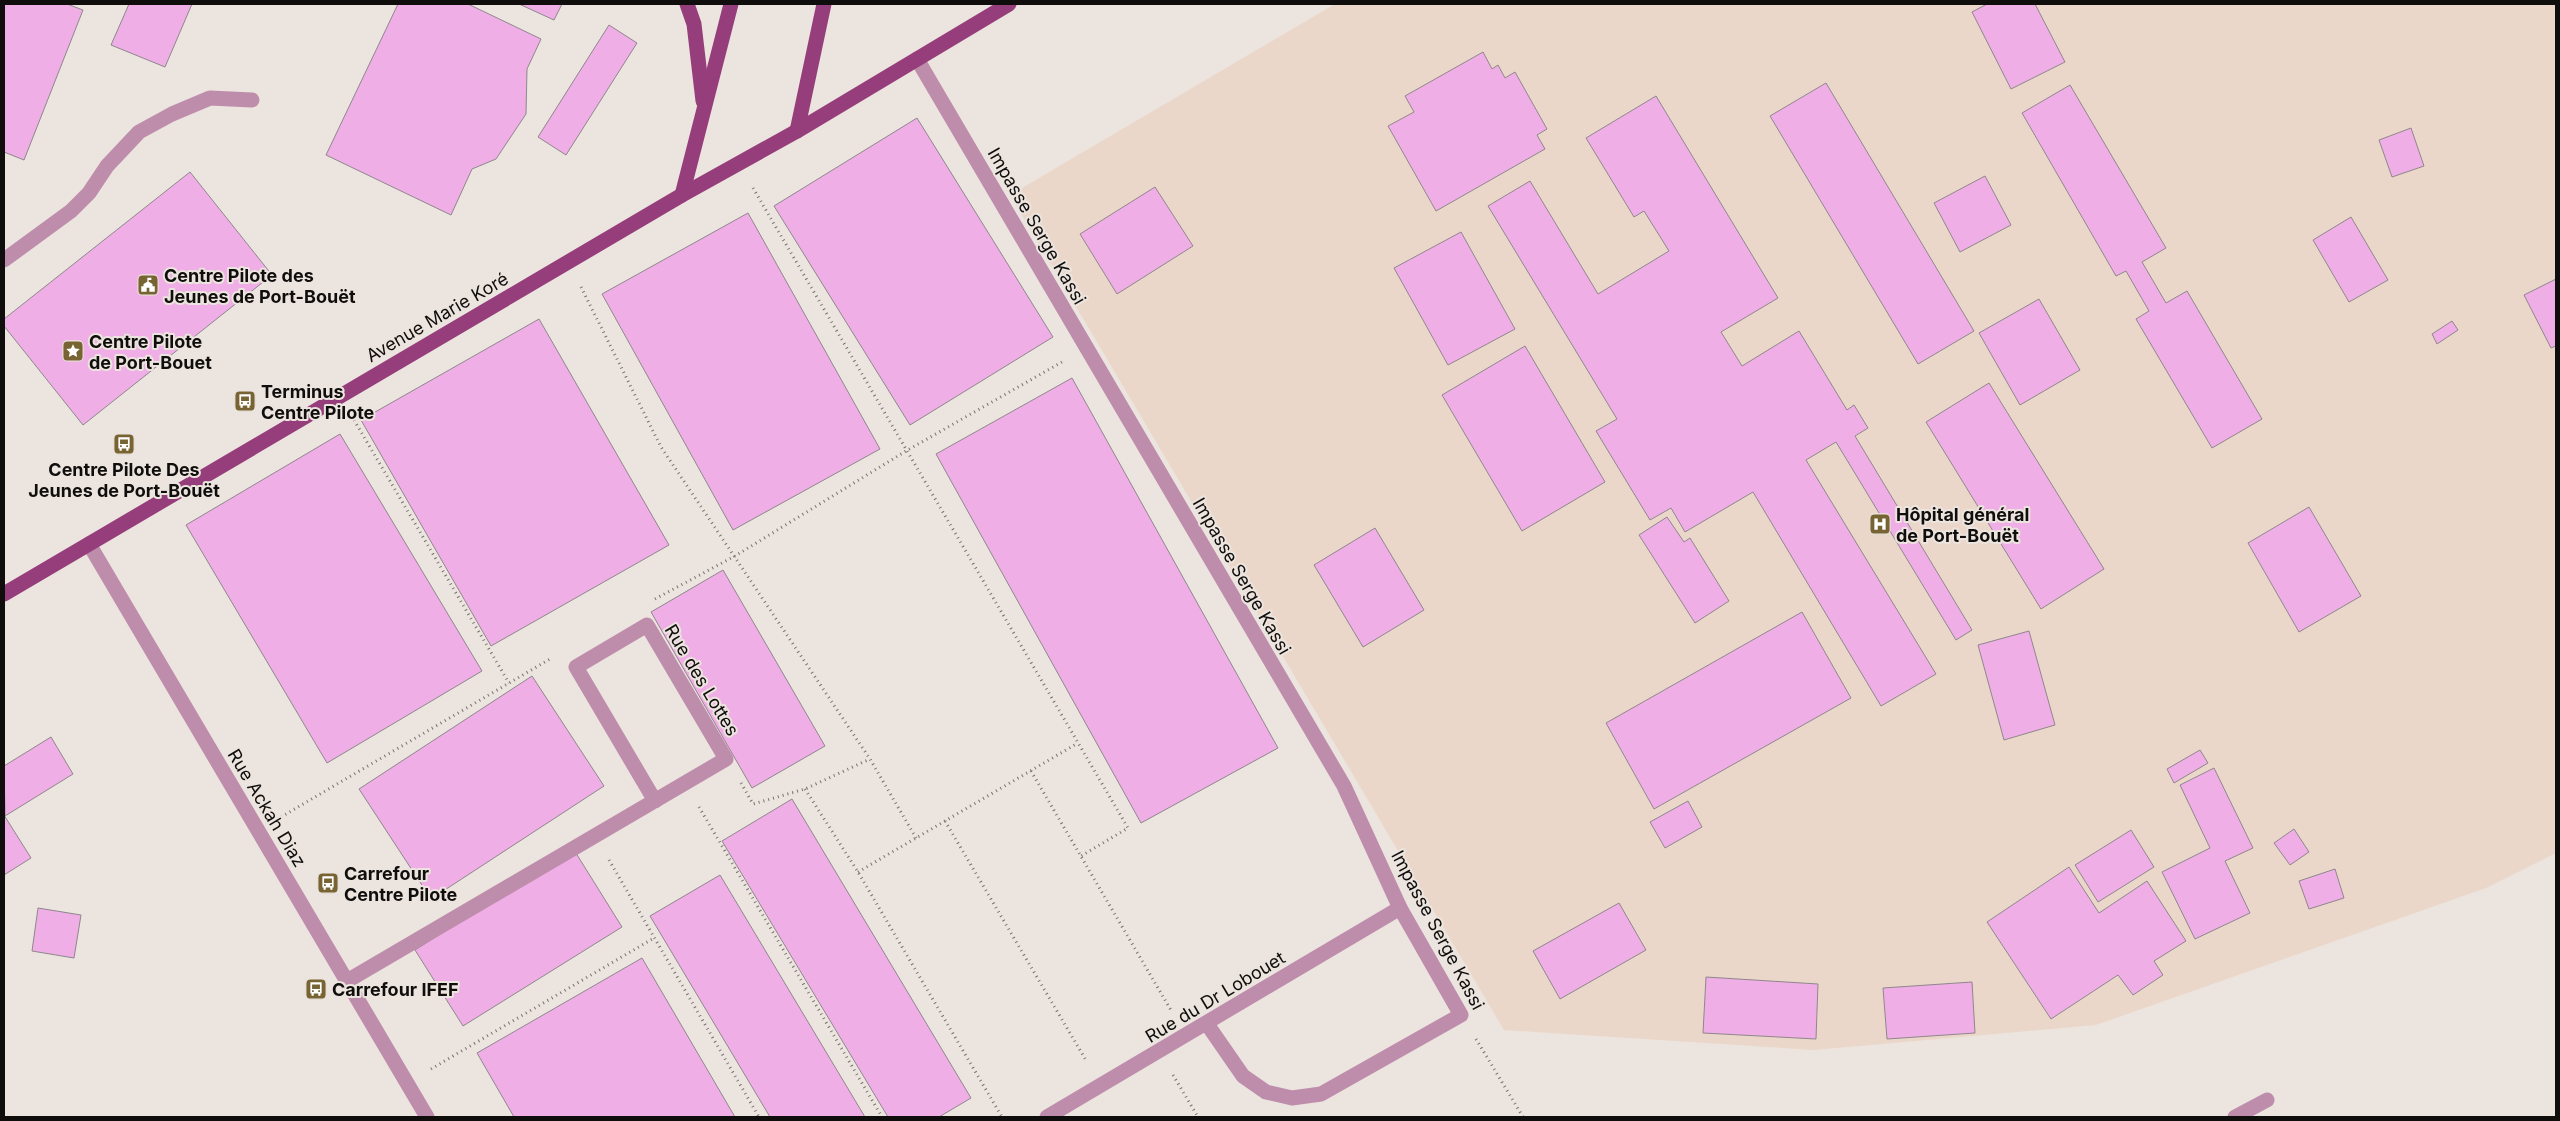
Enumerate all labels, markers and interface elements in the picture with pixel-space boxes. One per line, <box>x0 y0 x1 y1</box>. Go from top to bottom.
street label: Impasse Serge Kassi <box>984 144 1090 308</box>
place label: Centre Pilote des Jeunes de Port-Bouët <box>164 265 356 307</box>
street label: Avenue Marie Koré <box>362 268 512 366</box>
public building icon: Centre Pilote des Jeunes de Port-Bouët <box>136 273 160 297</box>
place label: Centre Pilote de Port-Bouet <box>89 331 212 373</box>
place icon: Centre Pilote de Port-Bouet <box>61 339 85 363</box>
place label: Terminus Centre Pilote <box>261 381 375 423</box>
bus stop icon: Terminus Centre Pilote <box>233 389 257 413</box>
bus stop icon: Centre Pilote Des Jeunes de Port-Bouët <box>112 432 136 456</box>
place label: Centre Pilote Des Jeunes de Port-Bouët <box>28 459 220 501</box>
street label: Impasse Serge Kassi <box>1189 494 1295 658</box>
place label: Hôpital général de Port-Bouët <box>1896 504 2029 546</box>
hospital icon: Hôpital général de Port-Bouët <box>1868 512 1892 536</box>
street label: Rue des Lottes <box>661 621 743 739</box>
street label: Rue Ackah Diaz <box>224 745 310 871</box>
street label: Impasse Serge Kassi <box>1387 847 1489 1013</box>
place label: Carrefour Centre Pilote <box>344 863 458 905</box>
bus stop icon: Carrefour Centre Pilote <box>316 871 340 895</box>
street label: Rue du Dr Lobouet <box>1141 947 1289 1047</box>
bus stop icon: Carrefour IFEF <box>304 977 328 1001</box>
place label: Carrefour IFEF <box>332 979 459 1000</box>

